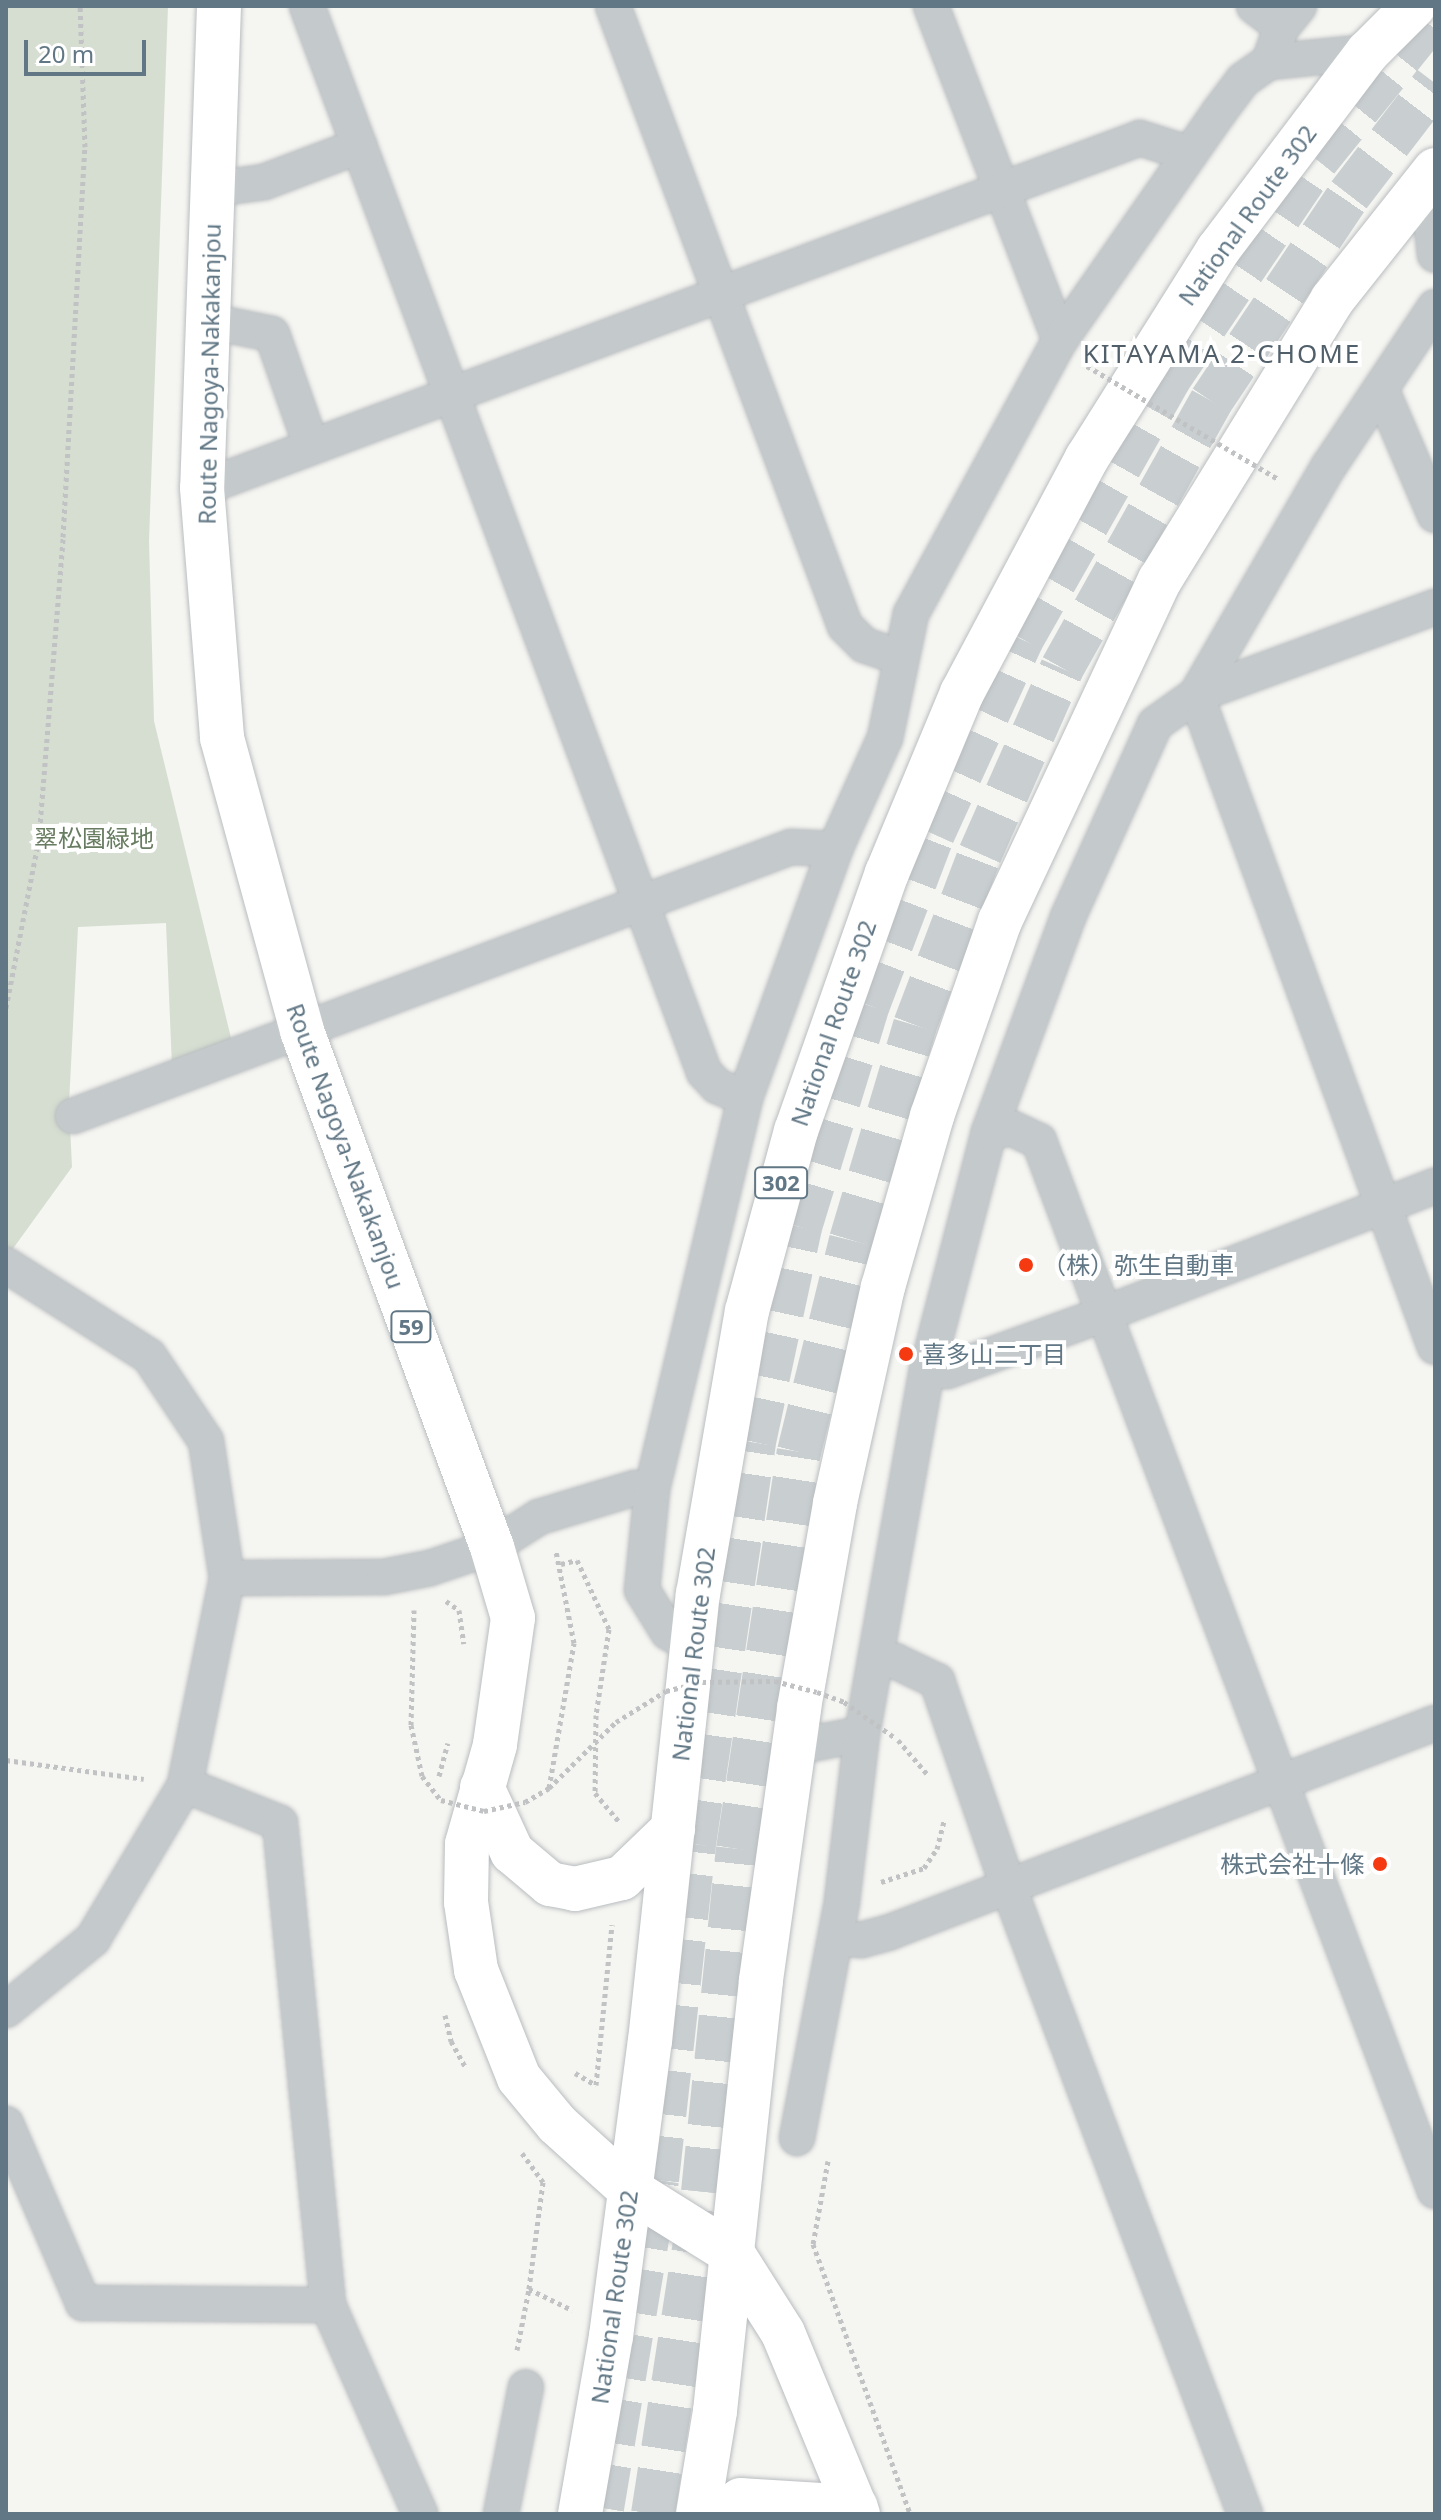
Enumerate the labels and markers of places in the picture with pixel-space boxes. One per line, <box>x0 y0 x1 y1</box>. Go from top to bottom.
place label: （株）弥生自動車 <box>1042 1251 1234 1279</box>
marker: （株）弥生自動車 <box>1017 1256 1035 1274</box>
place label: 喜多山二丁目 <box>922 1340 1066 1368</box>
marker: 喜多山二丁目 <box>897 1345 915 1363</box>
place label: 株式会社十條 <box>1220 1850 1364 1878</box>
marker: 株式会社十條 <box>1371 1855 1389 1873</box>

